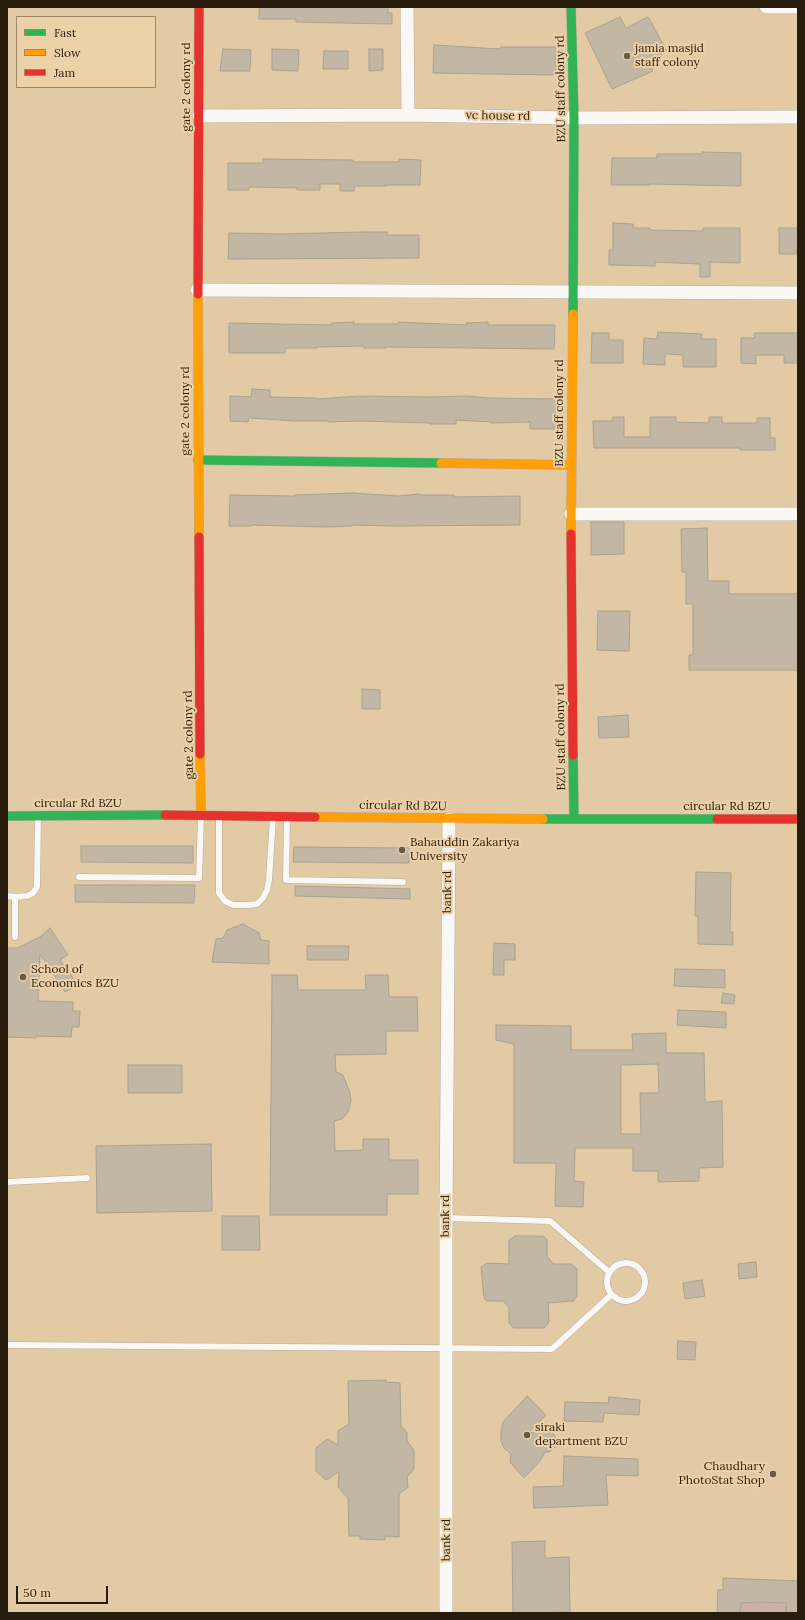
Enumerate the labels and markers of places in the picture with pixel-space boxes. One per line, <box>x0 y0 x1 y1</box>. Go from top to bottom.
place label: jamia masjid staff colony <box>635 42 704 70</box>
marker: jamia masjid staff colony <box>622 51 632 61</box>
place label: Bahauddin Zakariya University <box>410 836 519 864</box>
marker: Bahauddin Zakariya University <box>397 845 407 855</box>
place label: School of Economics BZU <box>31 963 119 991</box>
marker: School of Economics BZU <box>18 972 28 982</box>
place label: siraki department BZU <box>535 1421 628 1449</box>
marker: siraki department BZU <box>522 1430 532 1440</box>
place label: Chaudhary PhotoStat Shop <box>679 1460 765 1488</box>
marker: Chaudhary PhotoStat Shop <box>768 1469 778 1479</box>

